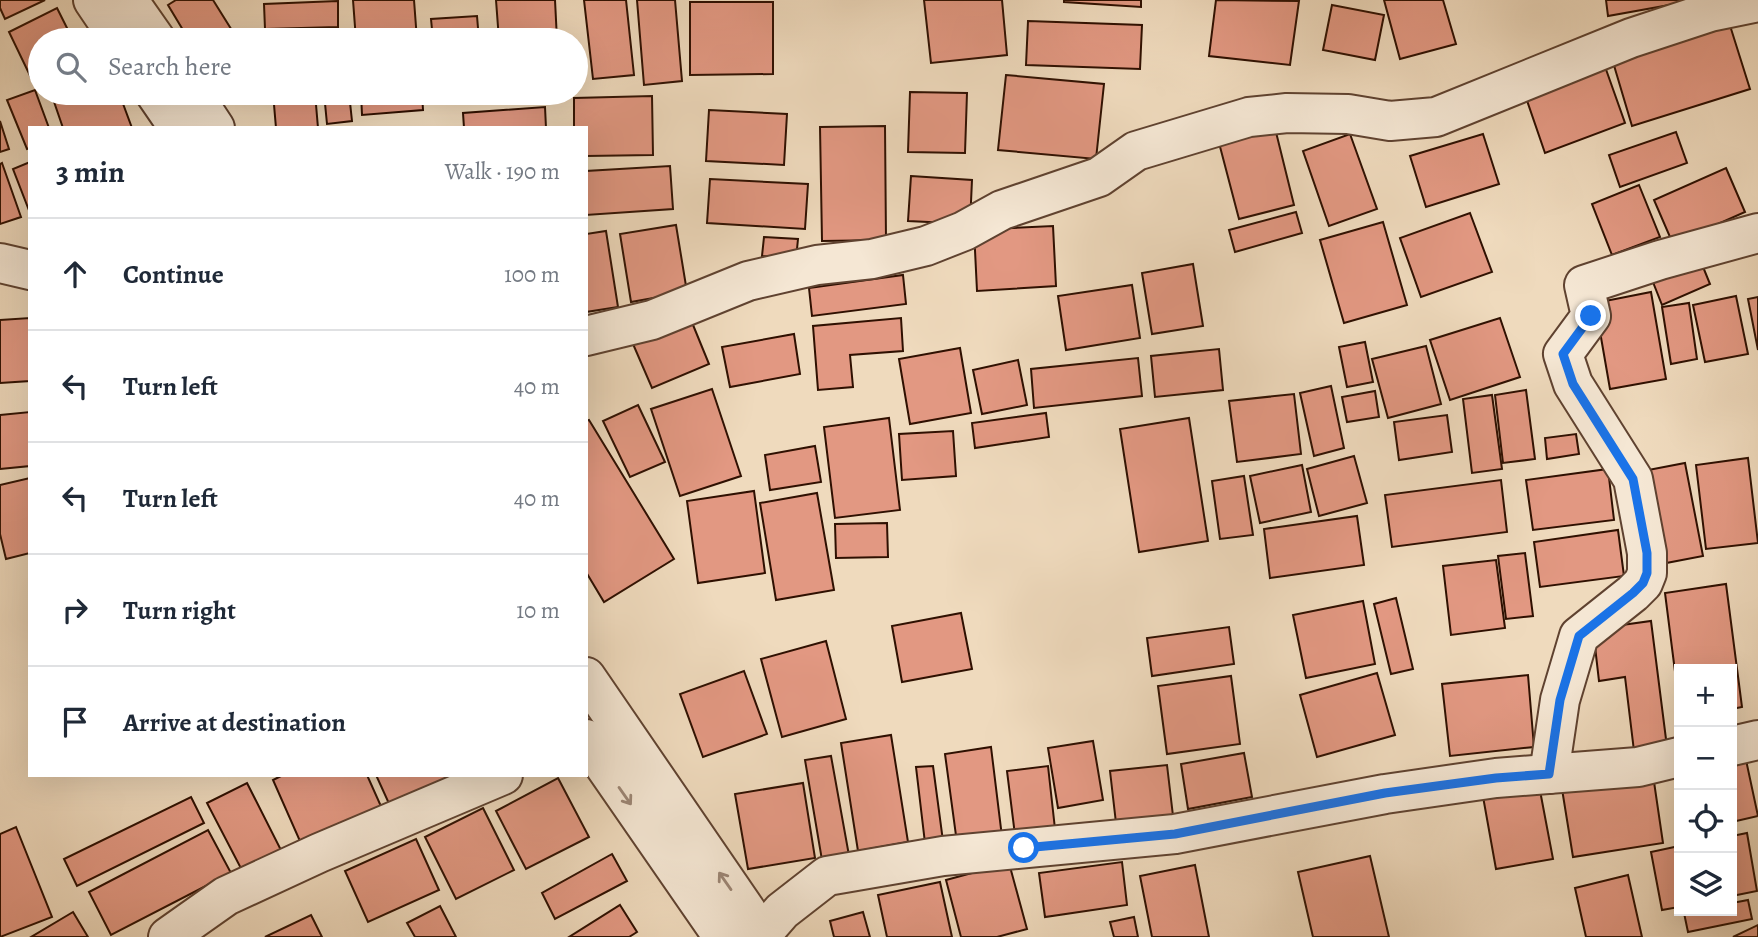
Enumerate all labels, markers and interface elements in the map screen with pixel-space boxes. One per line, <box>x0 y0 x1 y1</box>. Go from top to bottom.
search box <box>28 28 588 105</box>
icon: search <box>52 48 90 86</box>
text: Search here <box>108 49 232 84</box>
text: 3 min <box>56 152 125 192</box>
text: Walk · 190 m <box>445 156 560 187</box>
icon: ahead <box>56 255 94 293</box>
text: Continue <box>123 257 224 292</box>
text: 100 m <box>504 259 560 290</box>
route end <box>1575 300 1606 331</box>
icon: left <box>56 367 94 405</box>
text: Turn left <box>123 369 218 404</box>
text: 40 m <box>514 371 560 402</box>
icon: left <box>56 479 94 517</box>
text: Turn left <box>123 481 218 516</box>
text: 40 m <box>514 483 560 514</box>
icon: right <box>56 591 94 629</box>
text: Turn right <box>123 593 236 628</box>
text: 10 m <box>516 595 560 626</box>
map controls <box>1674 664 1737 916</box>
button: + <box>1674 664 1737 727</box>
icon: arrive <box>56 703 94 741</box>
text: Arrive at destination <box>123 705 346 740</box>
button: − <box>1674 727 1737 790</box>
one-way arrow <box>618 785 632 805</box>
button: locate <box>1674 790 1737 853</box>
route start <box>1008 832 1039 863</box>
button: layers <box>1674 853 1737 916</box>
one-way arrow <box>718 872 732 891</box>

